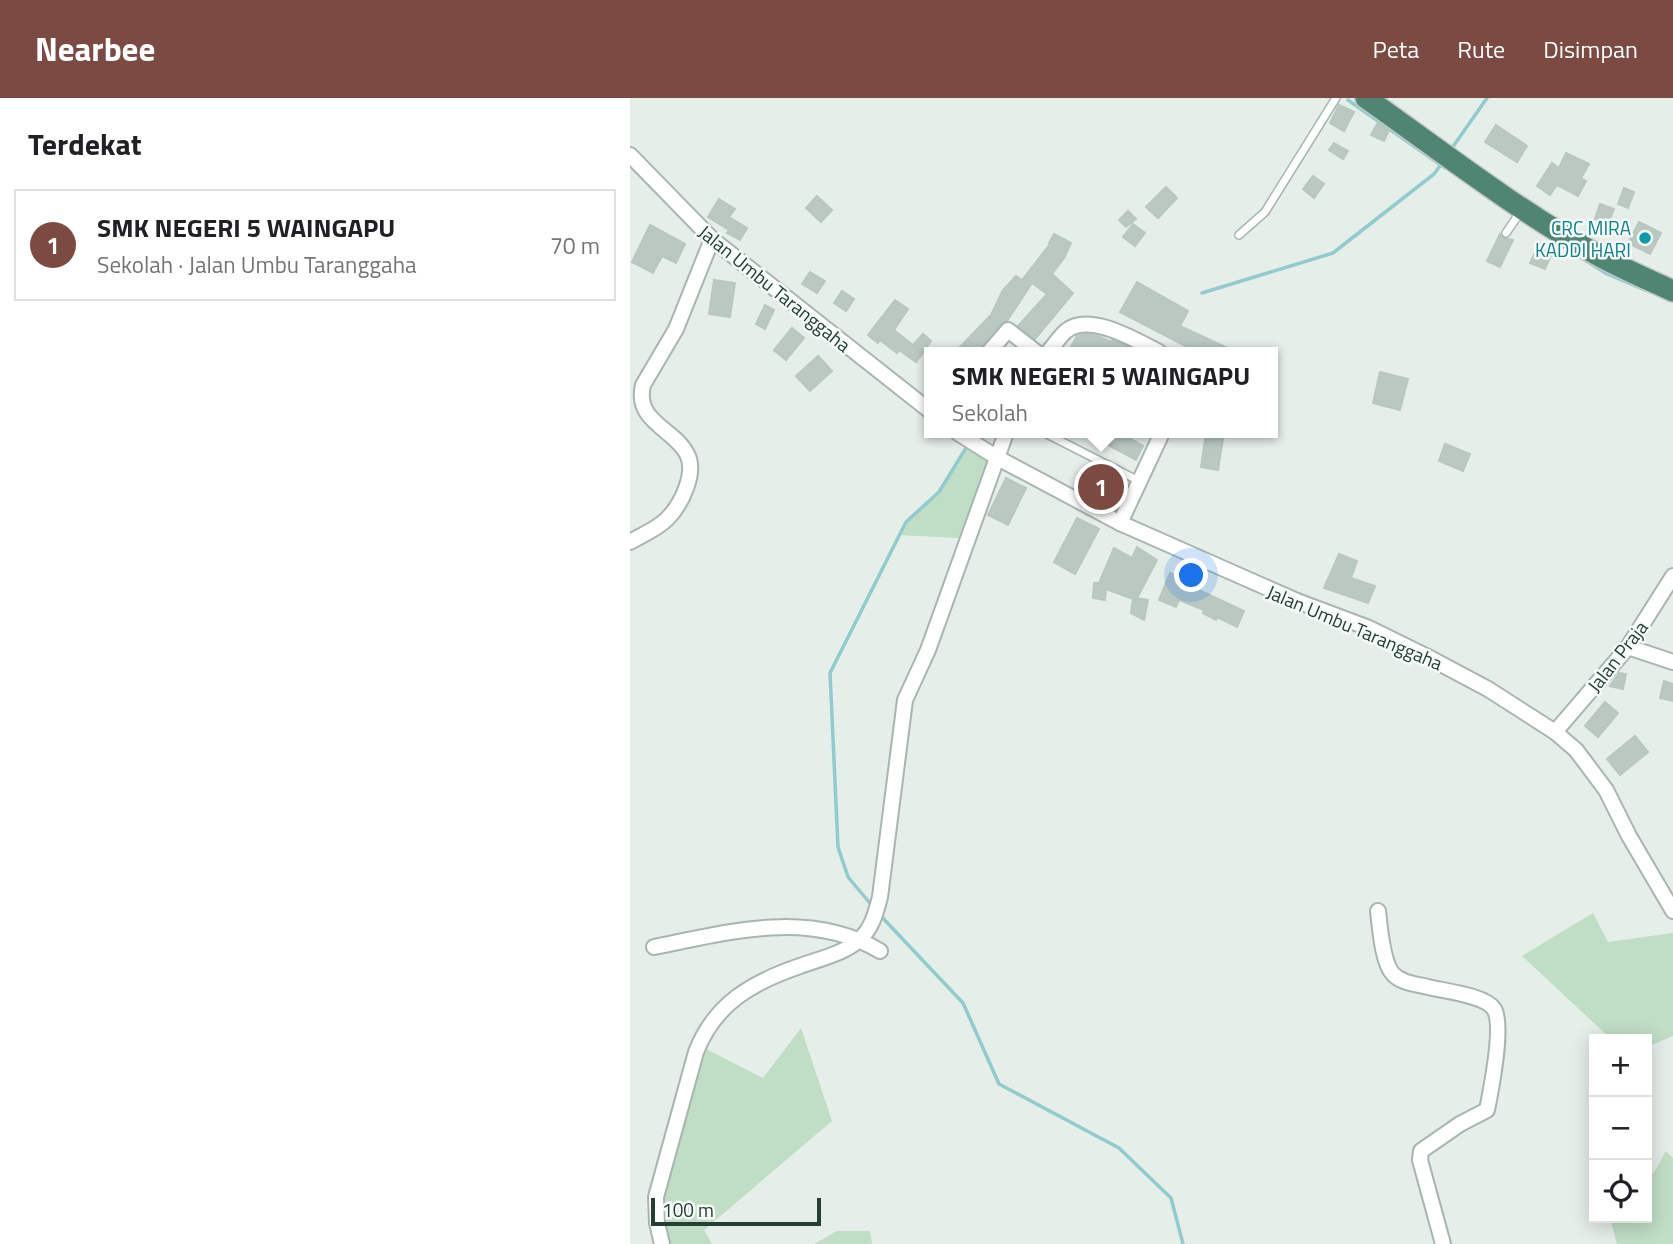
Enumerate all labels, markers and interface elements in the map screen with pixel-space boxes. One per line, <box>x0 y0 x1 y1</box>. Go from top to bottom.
text: Nearbee <box>35 24 155 74</box>
text: Peta <box>1373 31 1419 67</box>
text: Rute <box>1457 31 1505 67</box>
text: Disimpan <box>1543 31 1638 67</box>
text: Terdekat <box>28 121 142 167</box>
text: SMK NEGERI 5 WAINGAPU <box>97 208 395 247</box>
place label: CRC MIRA KADDI HARI <box>1535 213 1631 264</box>
street label: Jalan Umbu Taranggaha <box>693 217 858 359</box>
text: 1 <box>47 228 59 263</box>
text: 70 m <box>550 228 600 263</box>
marker: CRC MIRA KADDI HARI <box>1637 230 1653 246</box>
text: Sekolah · Jalan Umbu Taranggaha <box>97 247 417 282</box>
popup <box>924 347 1278 438</box>
text: SMK NEGERI 5 WAINGAPU <box>952 356 1250 395</box>
text: Sekolah <box>952 395 1028 430</box>
pin: 1 <box>1078 461 1124 513</box>
your location <box>1174 558 1208 592</box>
street label: Jalan Umbu Taranggaha <box>1263 577 1448 677</box>
street label: Jalan Praja <box>1580 613 1655 698</box>
map controls <box>1589 1034 1652 1223</box>
button: + <box>1589 1034 1652 1097</box>
button: − <box>1589 1097 1652 1160</box>
button: locate <box>1589 1160 1652 1223</box>
scale bar <box>651 1195 821 1227</box>
text: 100 m <box>662 1195 714 1224</box>

